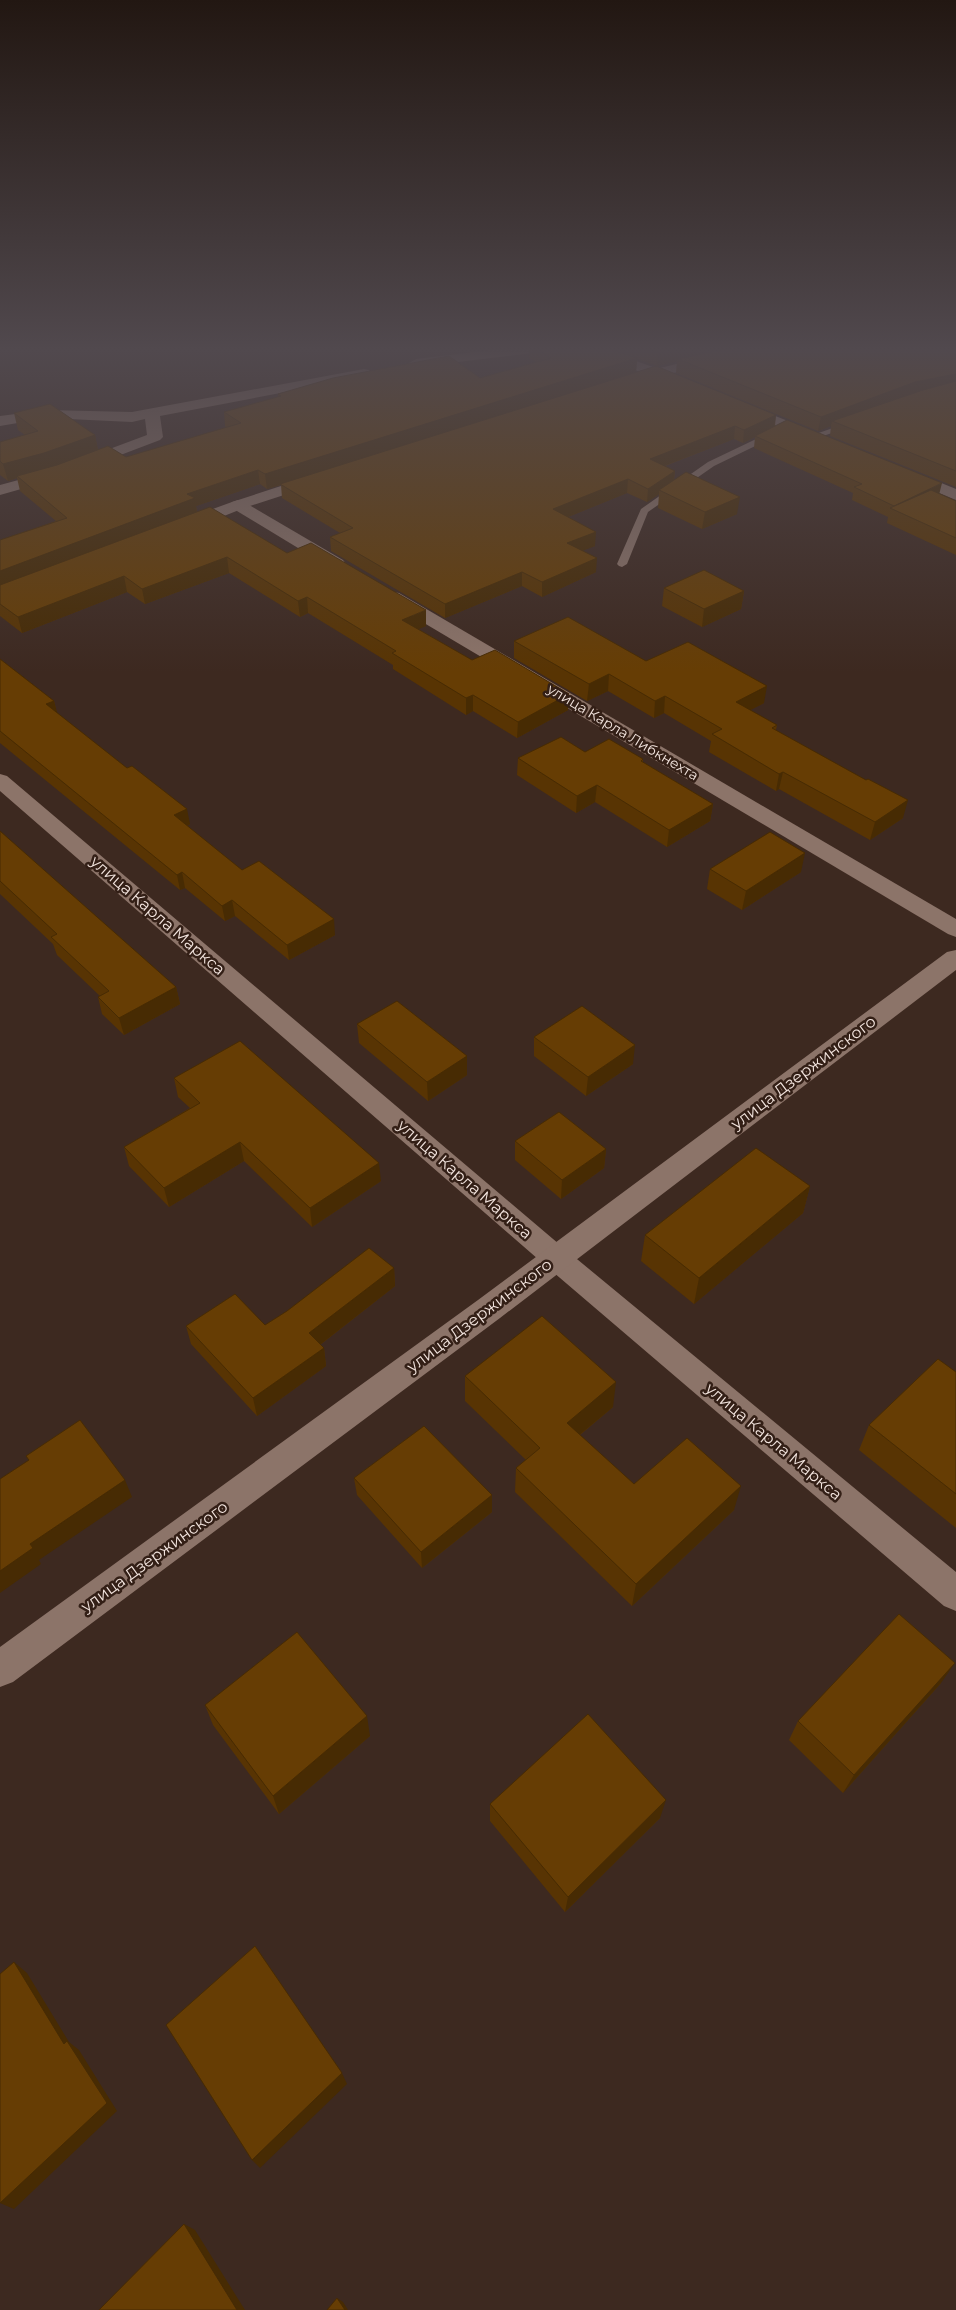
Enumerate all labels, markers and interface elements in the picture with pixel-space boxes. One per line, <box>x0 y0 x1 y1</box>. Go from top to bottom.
street label: улица Карла Либкнехта <box>543 679 702 784</box>
street label: улица Карла Маркса <box>86 851 229 979</box>
street label: улица Дзержинского <box>726 1012 880 1134</box>
street label: улица Карла Маркса <box>393 1115 536 1243</box>
street label: улица Дзержинского <box>402 1255 556 1377</box>
street label: улица Карла Маркса <box>701 1378 846 1504</box>
street label: улица Дзержинского <box>76 1497 231 1617</box>

